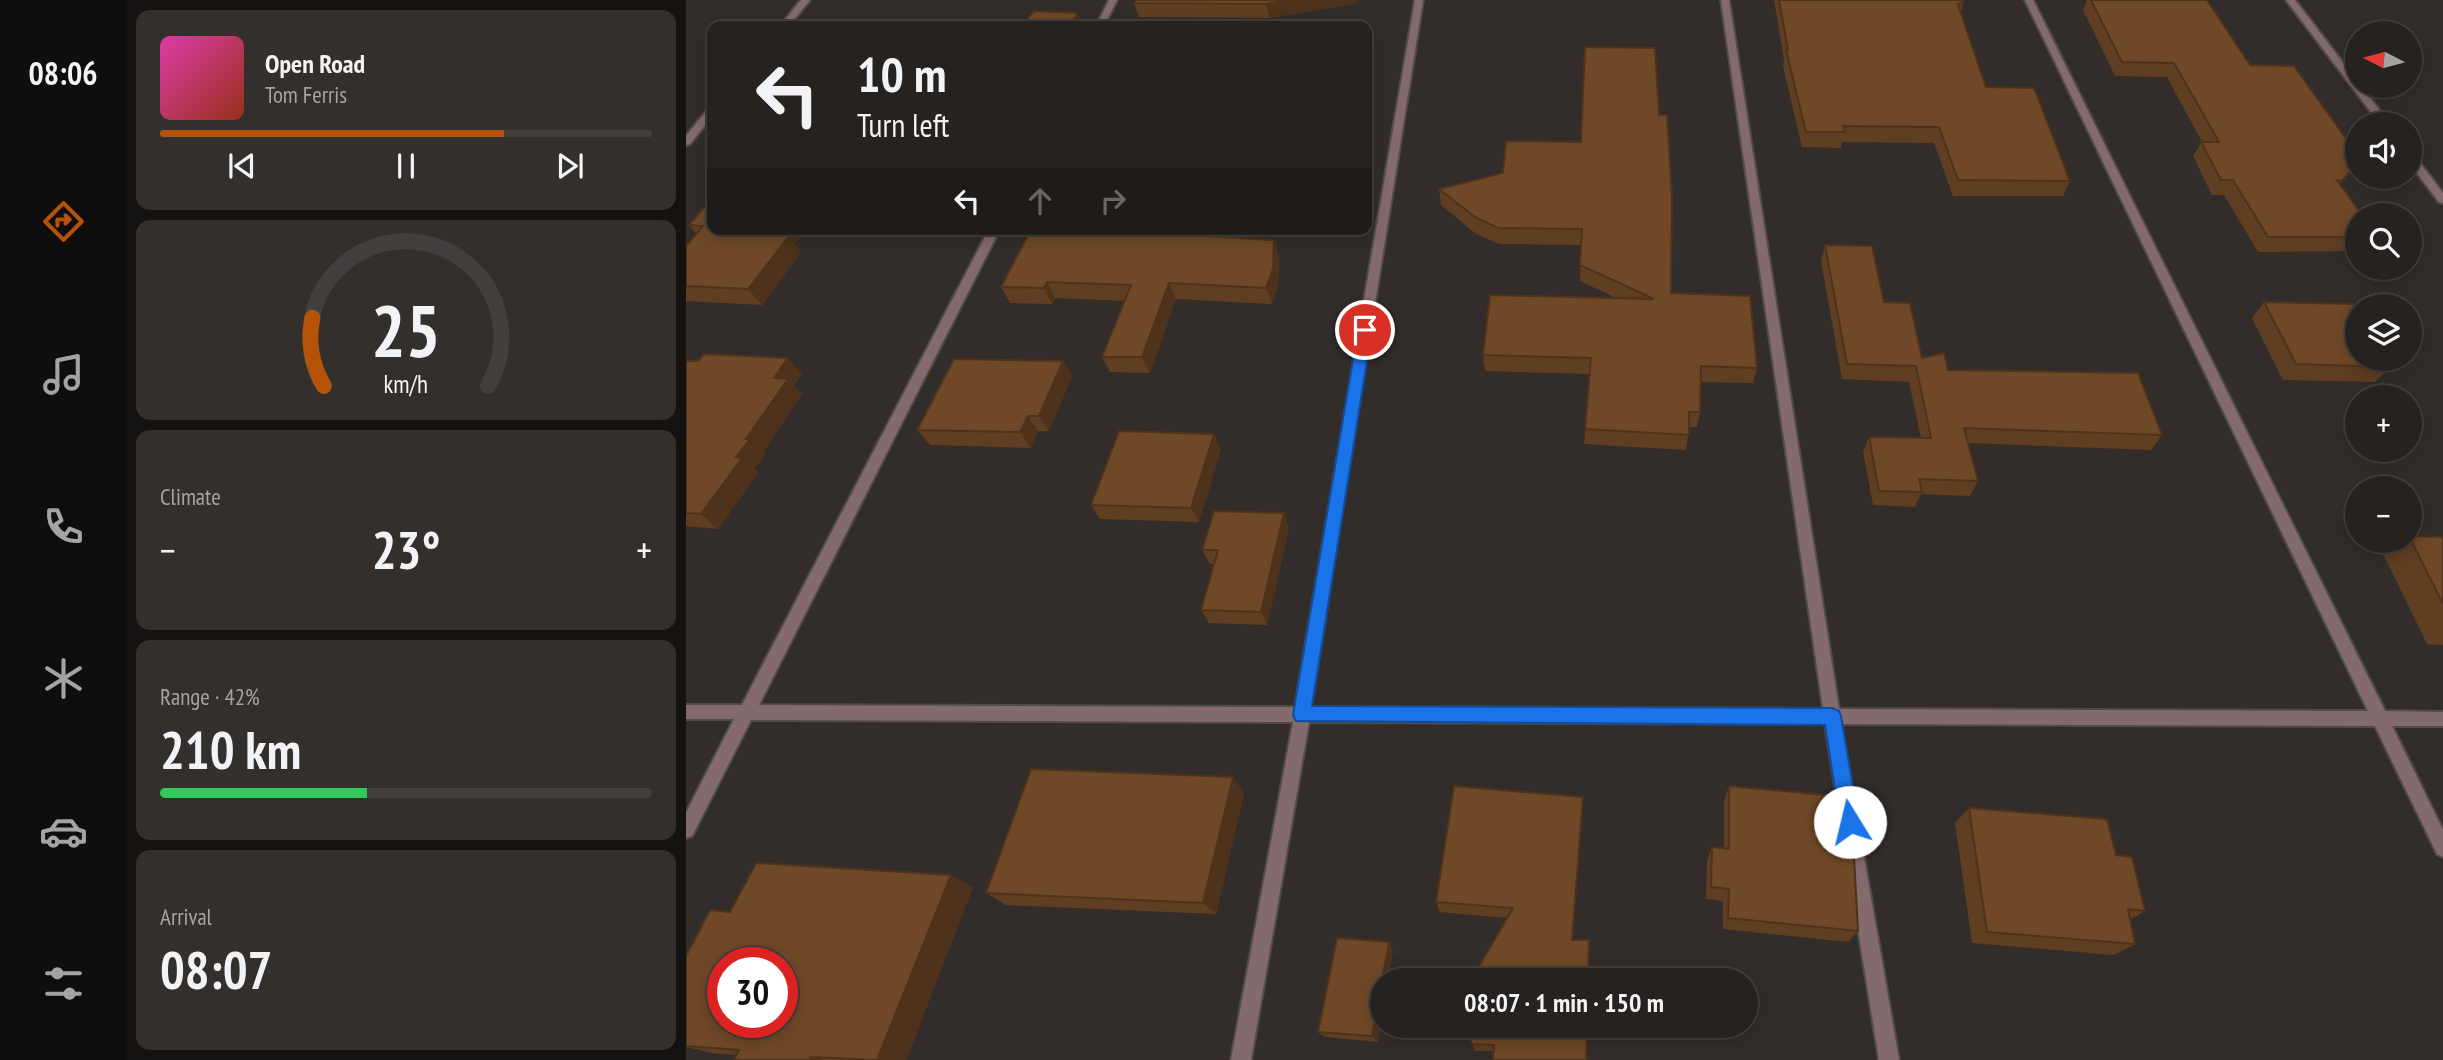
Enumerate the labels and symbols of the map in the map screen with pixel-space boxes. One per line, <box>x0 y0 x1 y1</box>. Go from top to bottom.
north arrow <box>2345 21 2422 98</box>
pin <box>1335 300 1395 360</box>
position arrow <box>1813 785 1887 859</box>
speed limit sign: 30 <box>707 947 798 1038</box>

